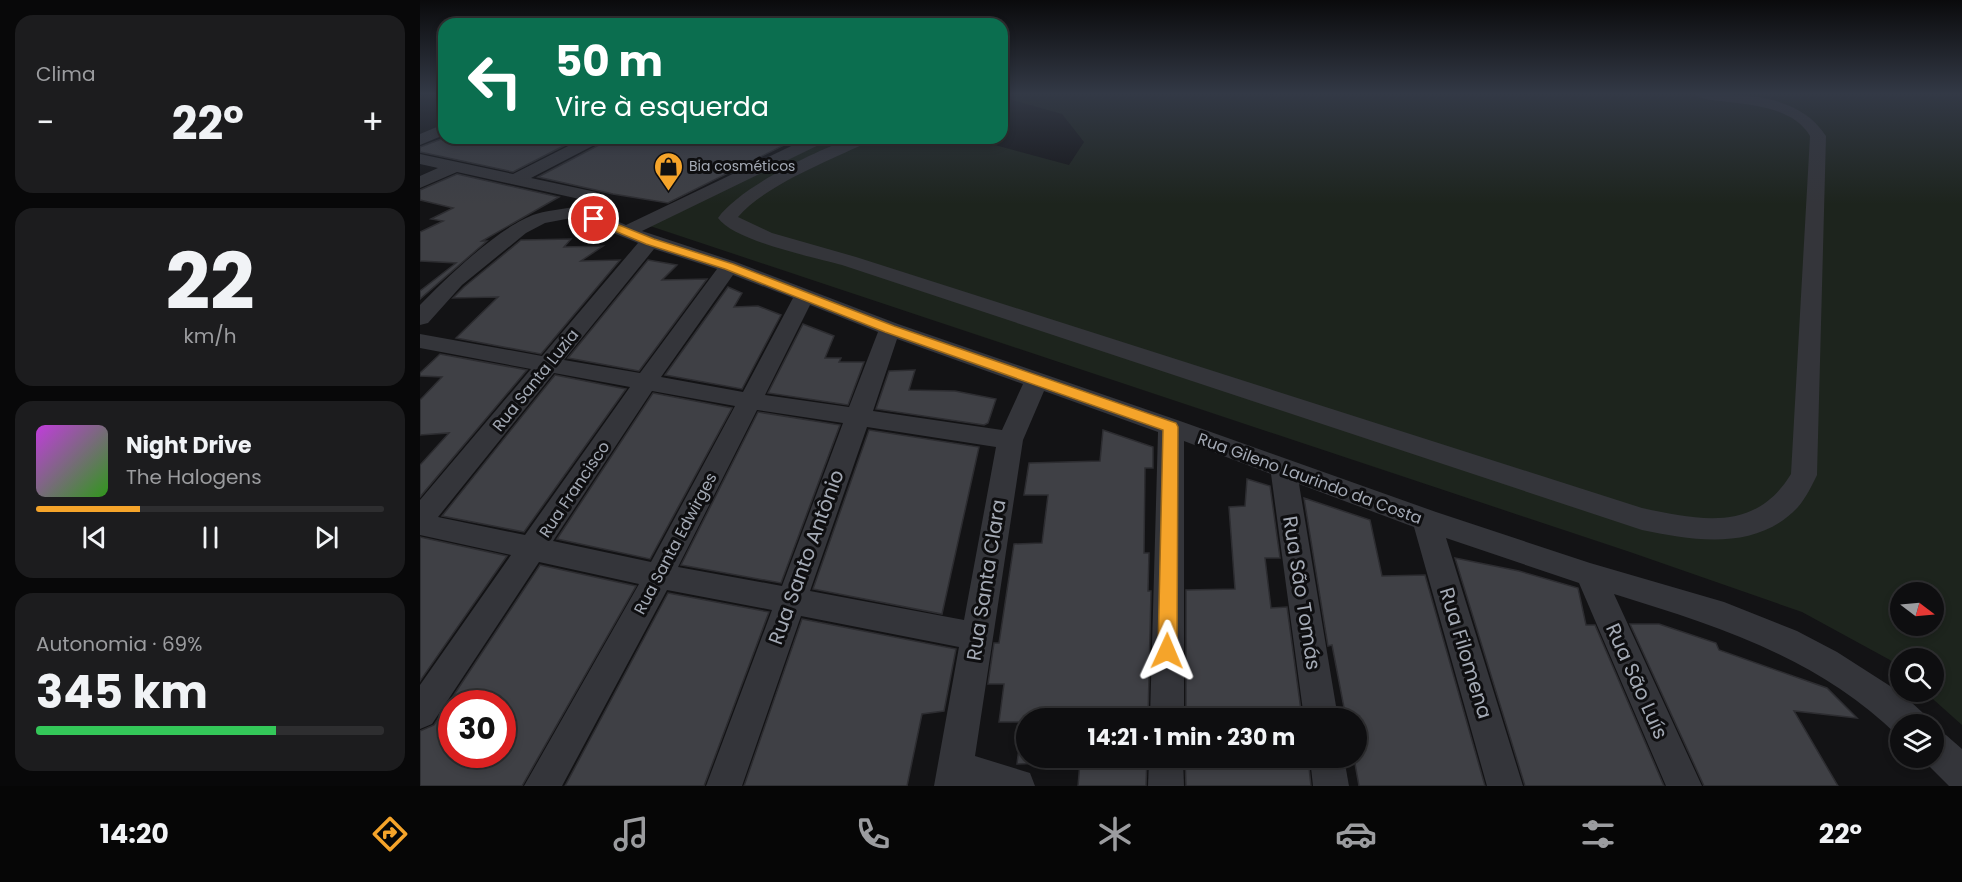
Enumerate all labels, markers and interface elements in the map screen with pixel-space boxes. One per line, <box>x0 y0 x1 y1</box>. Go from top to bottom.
text: 50 m <box>555 32 663 91</box>
icon: left <box>456 42 534 120</box>
text: Clima <box>36 60 95 88</box>
text: Vire à esquerda <box>555 88 769 125</box>
text: 22° <box>172 92 244 155</box>
text: − <box>36 99 54 146</box>
text: + <box>361 99 384 146</box>
shop icon: Bia cosméticos <box>652 150 684 192</box>
place label: Bia cosméticos <box>689 156 795 176</box>
pin <box>568 193 619 244</box>
icon: arrive <box>577 202 610 235</box>
text: 22 <box>165 227 255 336</box>
text: km/h <box>183 322 237 350</box>
street label: Rua Santa Luzia <box>487 324 584 436</box>
street label: Rua Gileno Laurindo da Costa <box>1195 427 1425 530</box>
text: Night Drive <box>126 430 252 461</box>
street label: Rua Francisco <box>534 436 615 542</box>
text: The Halogens <box>126 463 262 491</box>
street label: Rua Santo Antônio <box>761 466 851 648</box>
street label: Rua Santa Edwirges <box>628 468 723 618</box>
street label: Rua Santa Clara <box>959 497 1013 663</box>
street label: Rua São Tomás <box>1276 514 1328 672</box>
icon: previous <box>78 521 111 554</box>
icon: pause <box>194 521 227 554</box>
icon: next <box>310 521 343 554</box>
north arrow <box>1890 582 1944 636</box>
map controls <box>1890 582 1944 768</box>
street label: Rua Filomena <box>1433 584 1499 722</box>
position arrow <box>1135 619 1199 683</box>
street label: Rua São Luís <box>1599 619 1675 743</box>
text: Autonomia · 69% <box>36 630 202 658</box>
button: search <box>1890 648 1944 702</box>
text: 345 km <box>36 661 208 724</box>
speed limit sign: 30 <box>438 690 516 768</box>
button: layers <box>1890 714 1944 768</box>
text: 14:21 · 1 min · 230 m <box>1088 722 1295 753</box>
icon: directions <box>369 813 411 855</box>
icon: music <box>610 813 652 855</box>
icon: phone <box>852 813 894 855</box>
icon: climate <box>1094 813 1136 855</box>
icon: car <box>1335 813 1377 855</box>
icon: filters <box>1577 813 1619 855</box>
text: 14:20 <box>100 815 169 852</box>
text: 22° <box>1819 815 1862 852</box>

